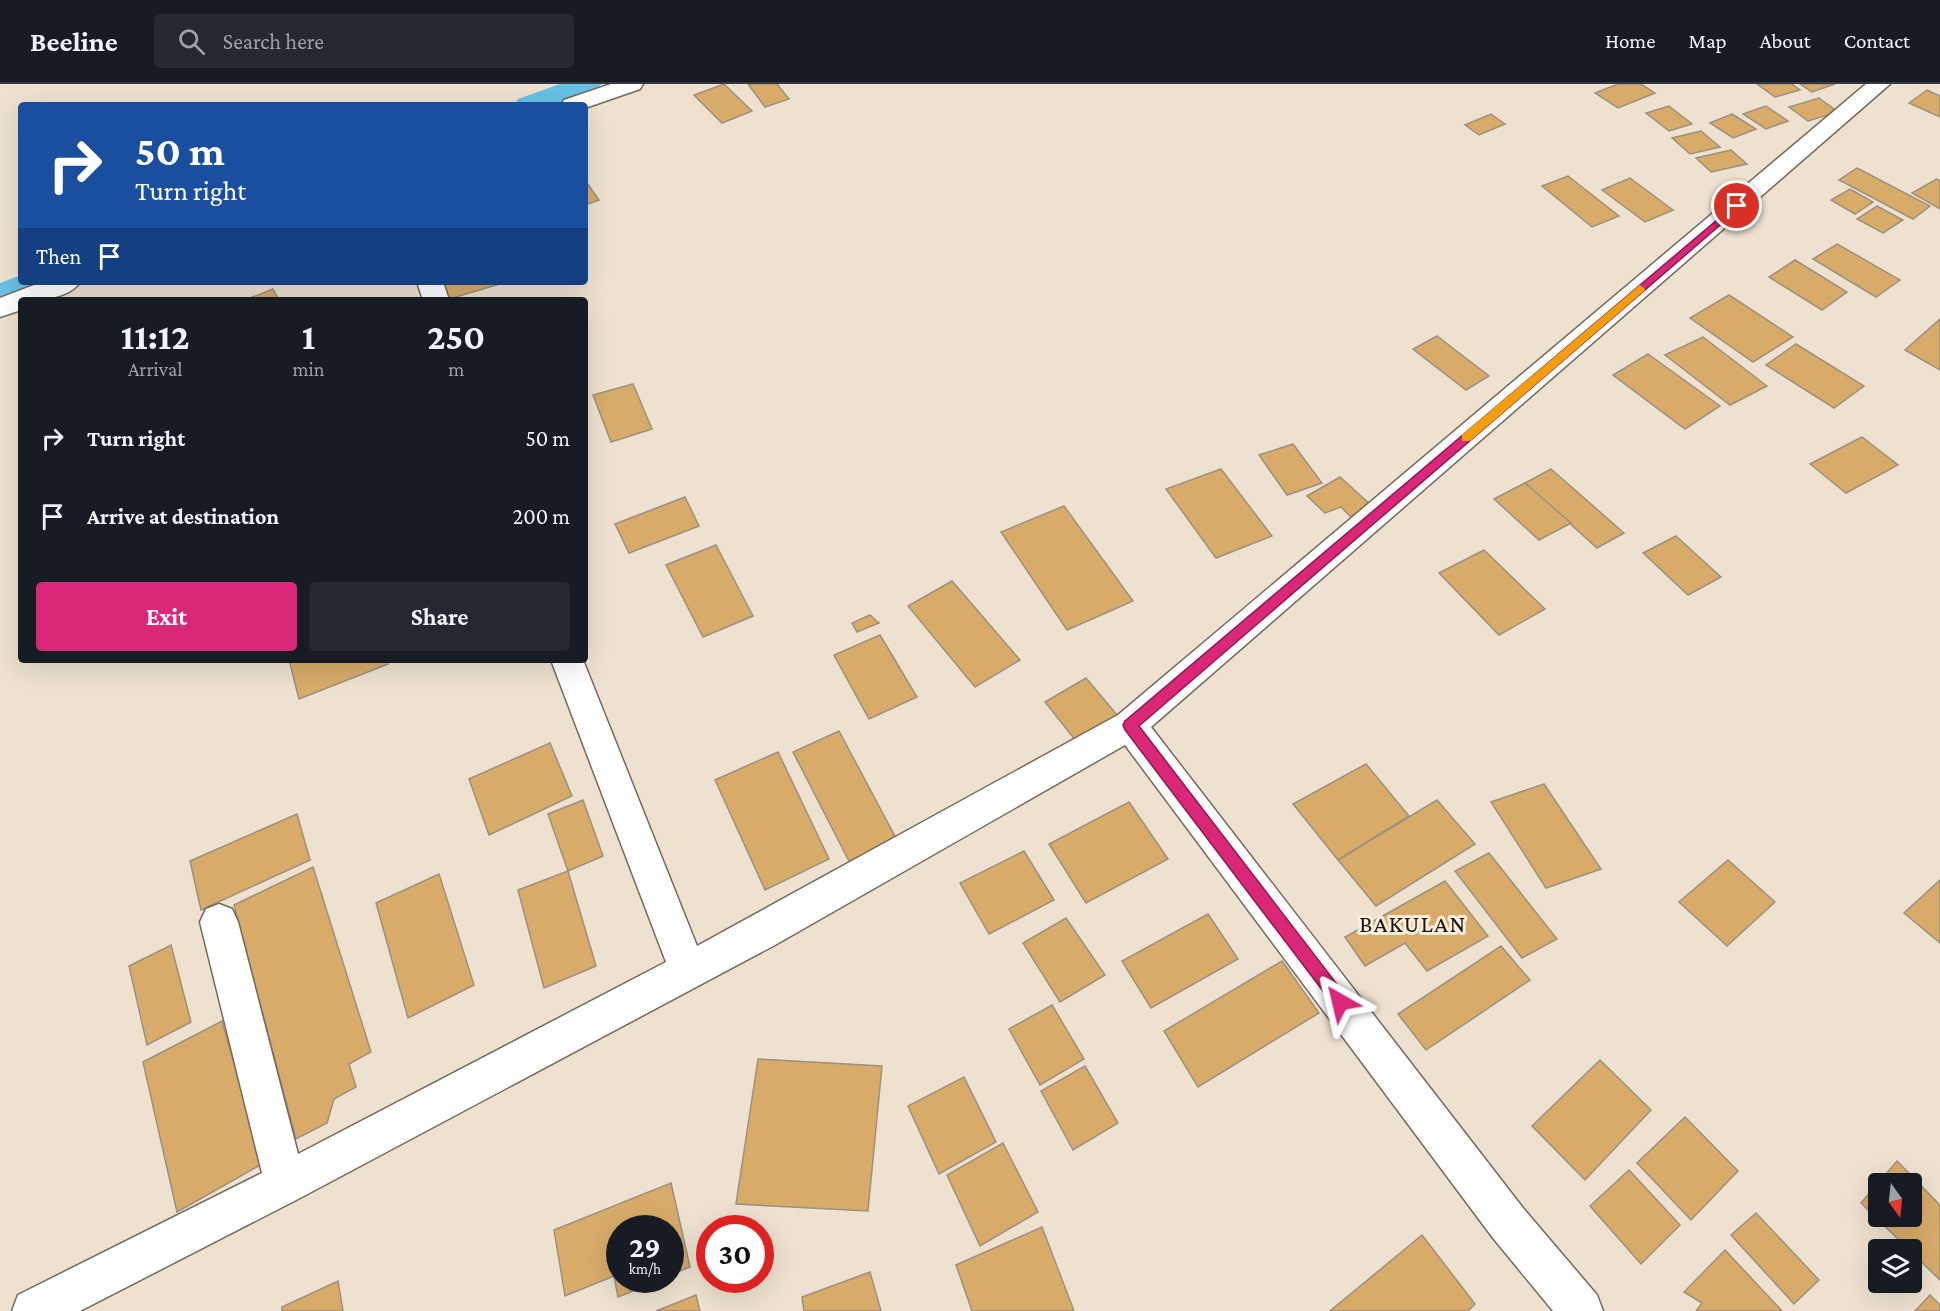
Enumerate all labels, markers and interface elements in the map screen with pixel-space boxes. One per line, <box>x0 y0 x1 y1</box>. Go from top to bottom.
search box <box>154 14 574 68</box>
icon: search <box>175 25 208 58</box>
text: Beeline <box>30 26 118 57</box>
text: Search here <box>223 29 324 54</box>
text: Home <box>1605 29 1655 53</box>
text: Map <box>1688 29 1727 53</box>
text: About <box>1760 29 1811 53</box>
text: Contact <box>1844 29 1910 53</box>
icon: right <box>36 126 114 204</box>
text: 50 m <box>135 127 225 174</box>
text: Turn right <box>135 176 246 206</box>
pin <box>1711 180 1762 231</box>
icon: arrive <box>1720 189 1753 222</box>
icon: arrive <box>93 240 126 273</box>
text: Then <box>36 244 81 269</box>
text: 11:12 <box>121 317 190 357</box>
text: 1 <box>302 317 315 357</box>
text: 250 <box>427 317 485 357</box>
text: Arrival <box>128 358 182 380</box>
text: min <box>292 358 324 380</box>
text: m <box>448 358 464 380</box>
icon: right <box>36 422 69 455</box>
text: Turn right <box>87 426 185 451</box>
text: 50 m <box>525 426 570 451</box>
icon: arrive <box>36 500 69 533</box>
text: Arrive at destination <box>87 504 279 529</box>
text: 200 m <box>513 504 570 529</box>
button: Exit <box>36 582 297 651</box>
button: Share <box>309 582 570 651</box>
district label: BAKULAN <box>1359 910 1467 937</box>
position arrow <box>1308 970 1372 1034</box>
north arrow <box>1868 1173 1922 1227</box>
map controls <box>1868 1173 1922 1293</box>
speed limit sign: 30 <box>696 1215 774 1293</box>
text: 29 <box>629 1230 661 1263</box>
button: layers <box>1868 1239 1922 1293</box>
text: km/h <box>629 1261 661 1277</box>

